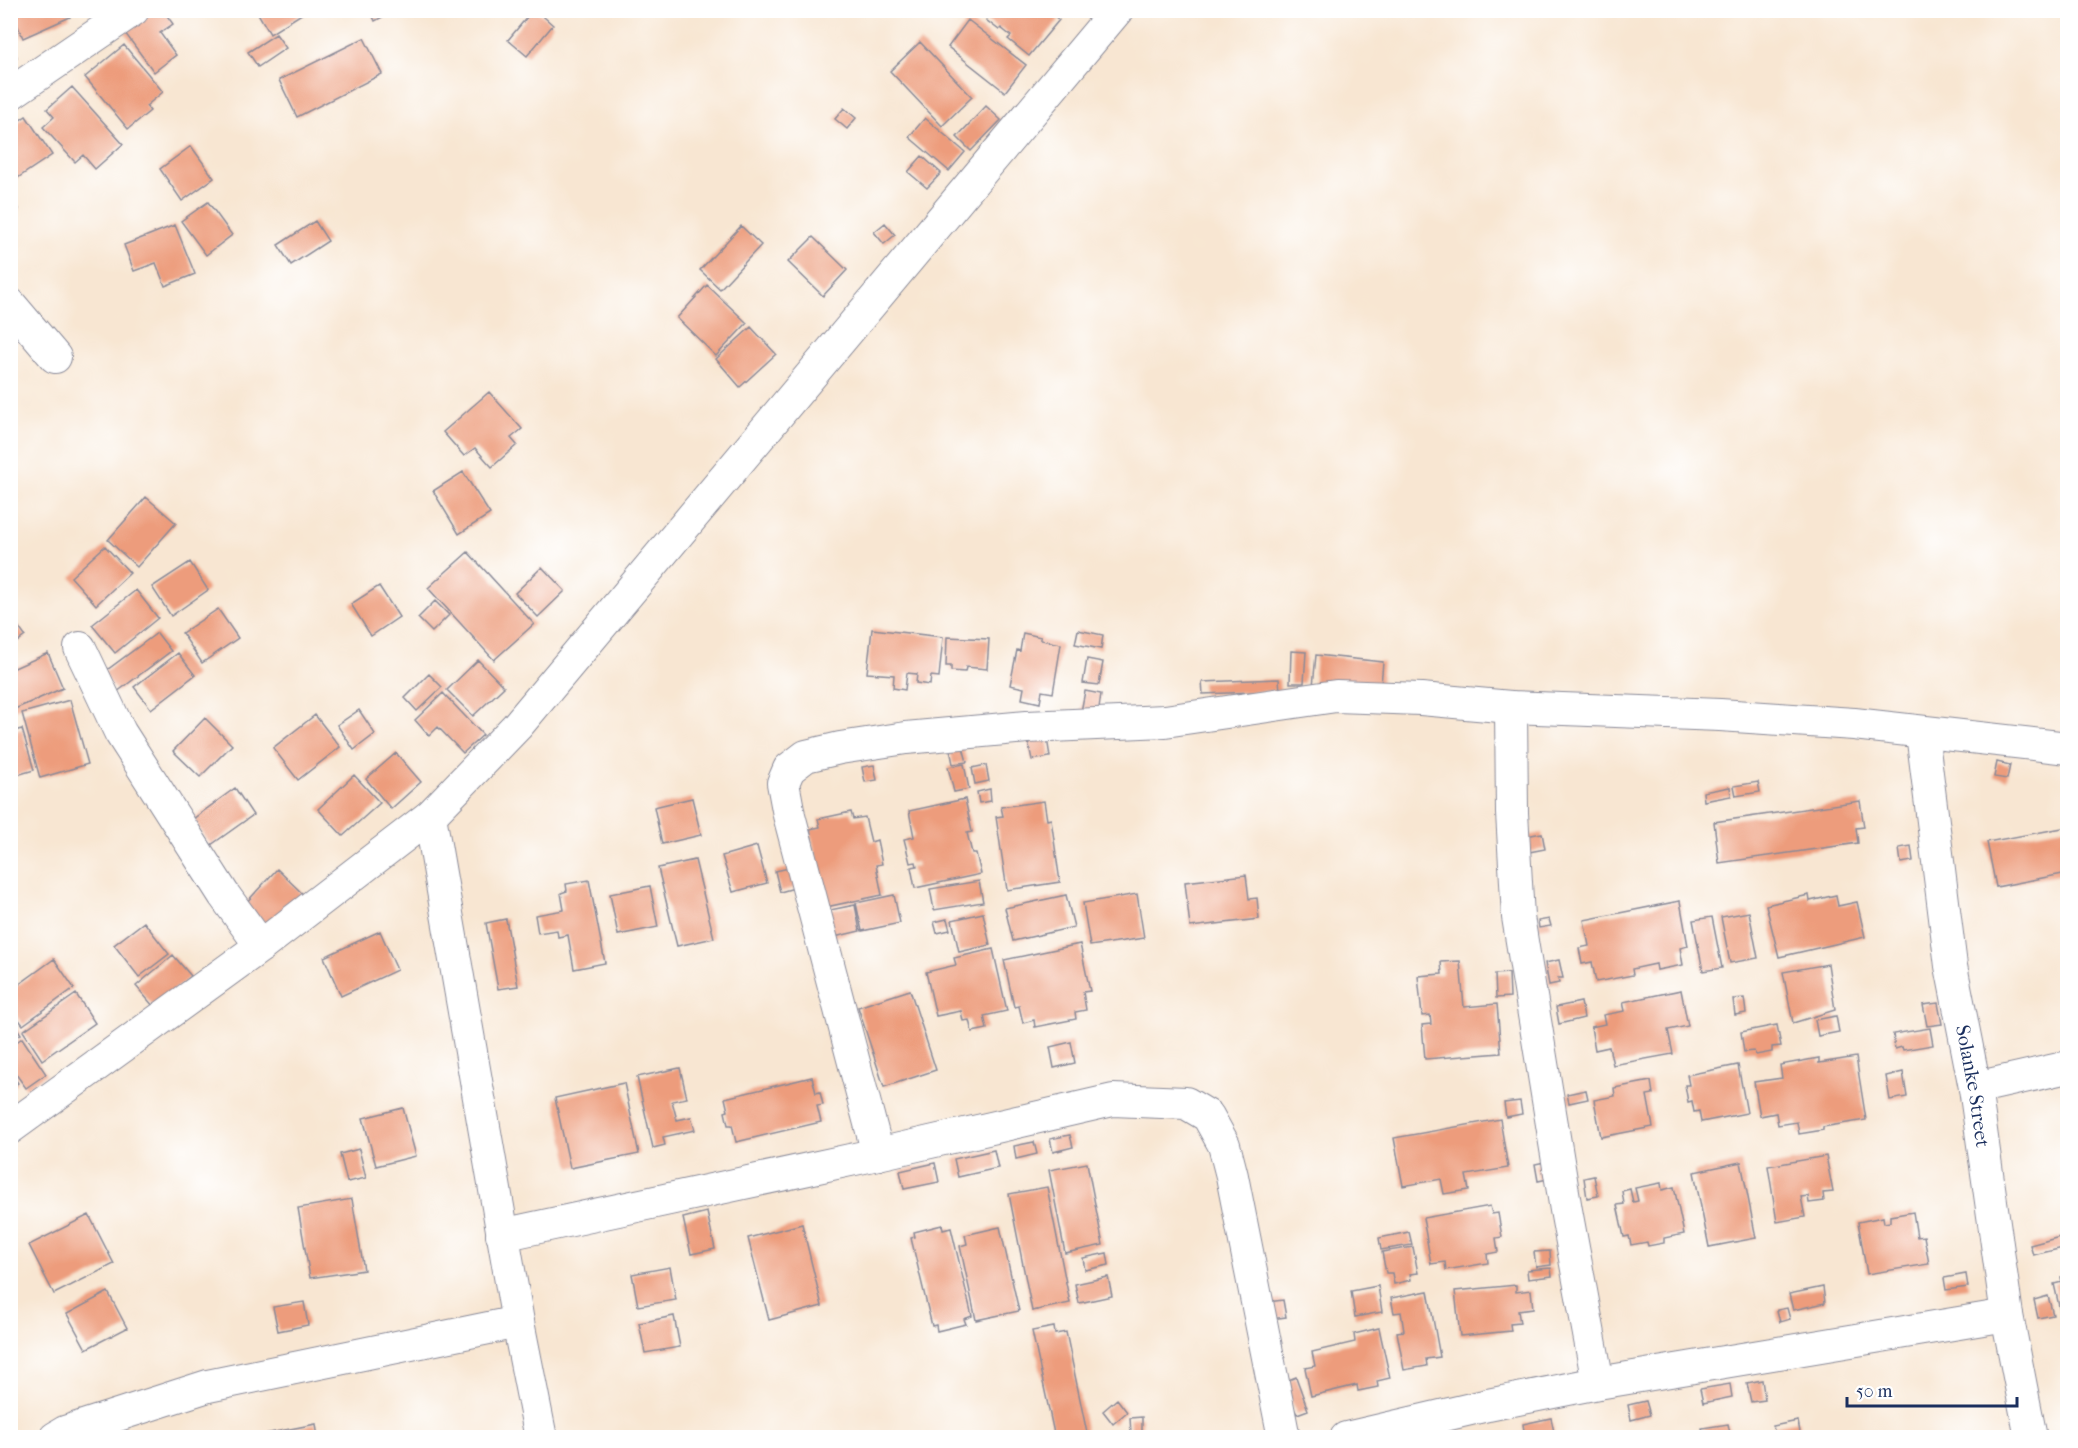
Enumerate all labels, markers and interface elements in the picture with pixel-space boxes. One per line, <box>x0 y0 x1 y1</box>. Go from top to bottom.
street label: Solanke Street <box>1951 1023 1995 1149</box>
scale bar <box>1847 1370 2016 1408</box>
text: 50 m <box>1856 1381 1893 1402</box>

